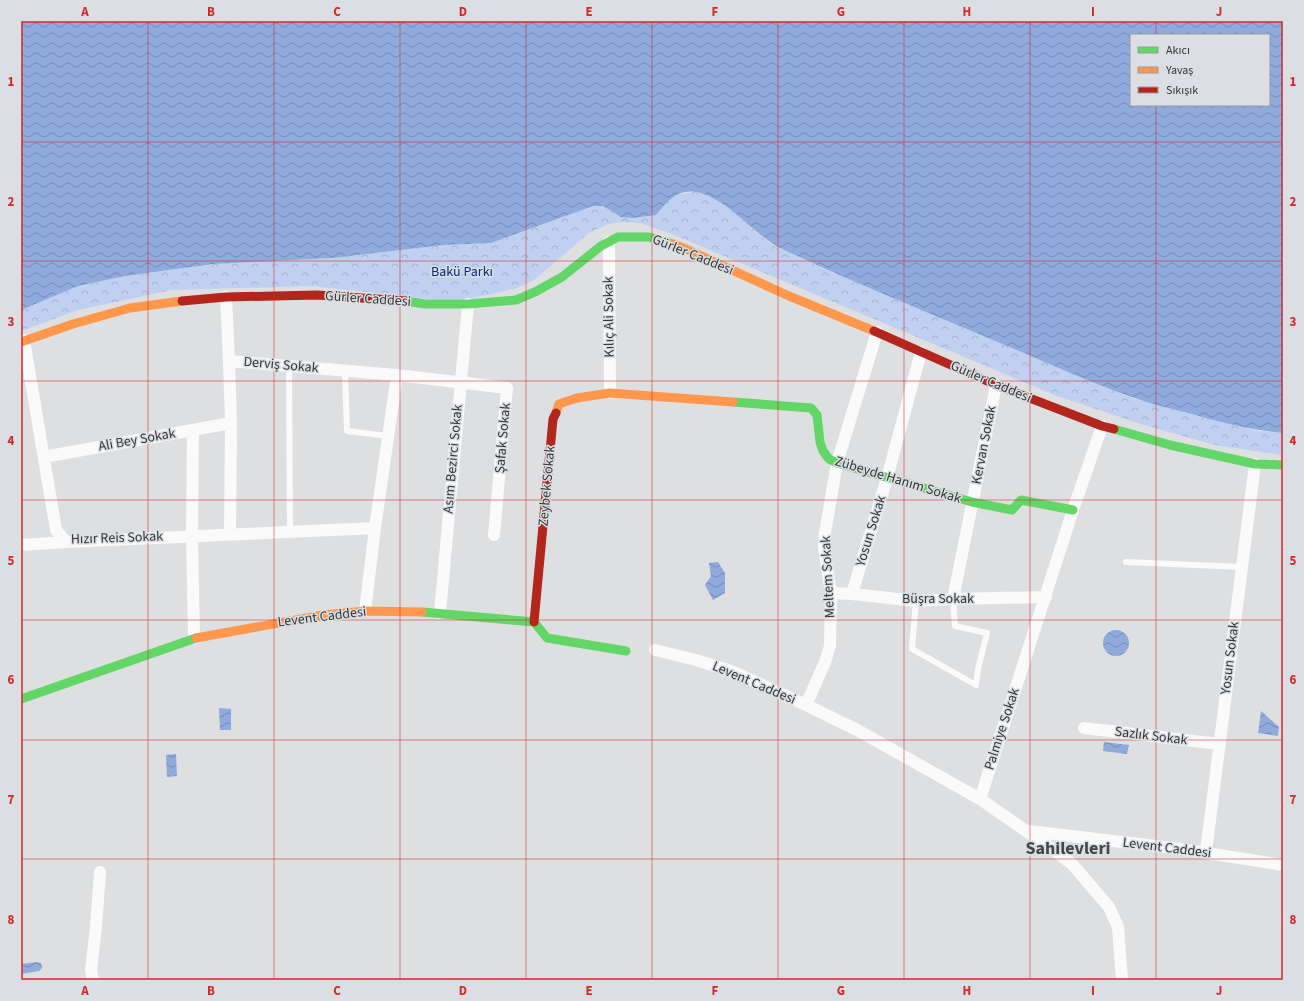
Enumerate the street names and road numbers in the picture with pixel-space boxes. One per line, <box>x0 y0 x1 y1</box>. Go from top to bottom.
street label: Gürler Caddesi <box>649 230 737 280</box>
street label: Kılıç Ali Sokak <box>598 276 620 358</box>
street label: Gürler Caddesi <box>324 286 412 312</box>
street label: Derviş Sokak <box>243 352 319 378</box>
street label: Gürler Caddesi <box>947 356 1035 408</box>
street label: Şafak Sokak <box>490 402 516 474</box>
street label: Asım Bezirci Sokak <box>438 404 468 514</box>
street label: Kervan Sokak <box>967 404 1001 486</box>
street label: Ali Bey Sokak <box>97 423 177 457</box>
street label: Zeybek Sokak <box>534 445 561 527</box>
street label: Zübeyde Hanım Sokak <box>832 451 964 509</box>
street label: Yosun Sokak <box>850 493 891 570</box>
street label: Hızır Reis Sokak <box>70 526 164 550</box>
street label: Meltem Sokak <box>816 535 840 619</box>
street label: Büşra Sokak <box>902 589 974 609</box>
street label: Levent Caddesi <box>277 602 367 632</box>
street label: Yosun Sokak <box>1215 620 1244 697</box>
street label: Levent Caddesi <box>709 656 799 710</box>
street label: Palmiye Sokak <box>979 685 1025 773</box>
street label: Sazlık Sokak <box>1114 722 1189 750</box>
street label: Levent Caddesi <box>1122 833 1212 863</box>

